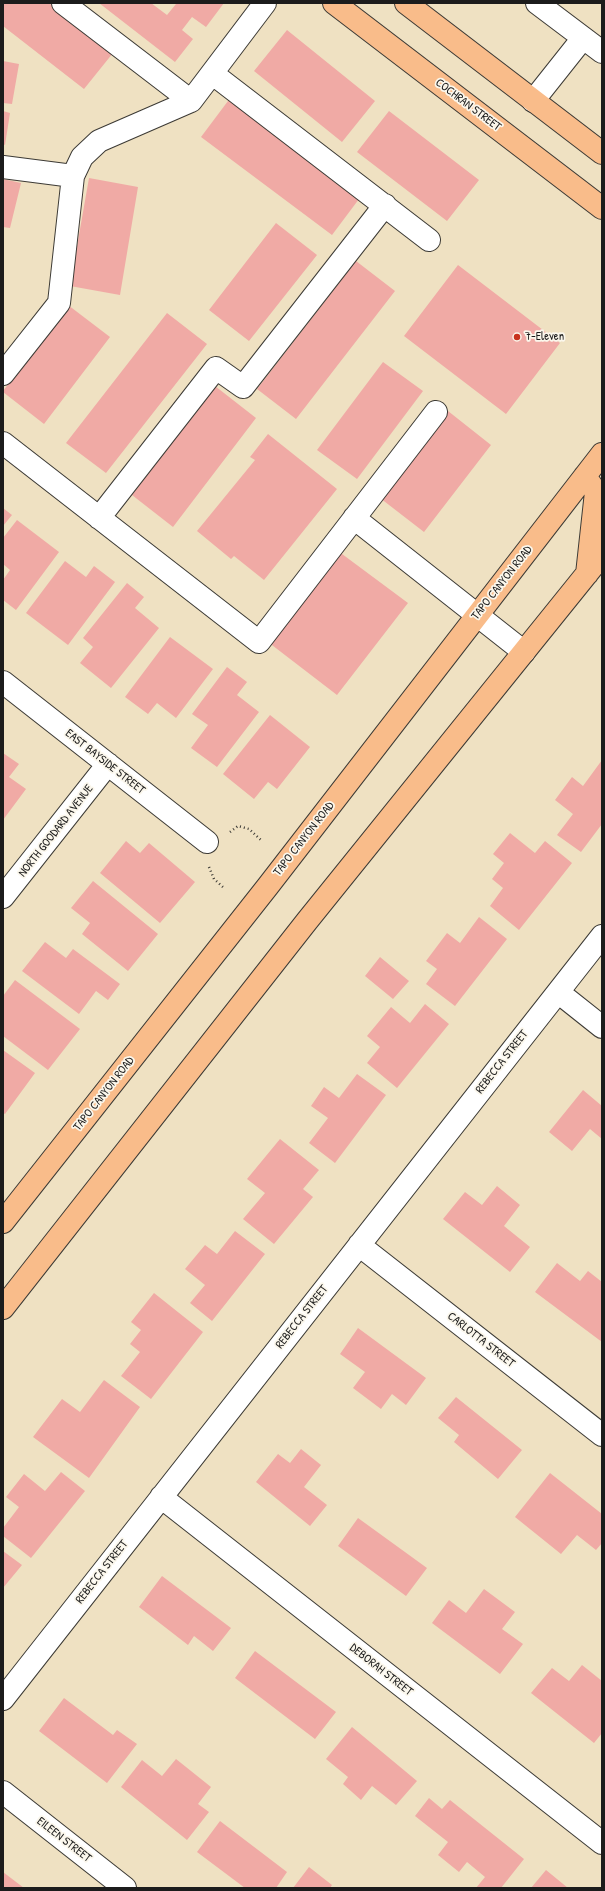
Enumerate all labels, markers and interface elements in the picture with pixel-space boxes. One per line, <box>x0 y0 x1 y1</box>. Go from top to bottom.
street label: COCHRAN STREET <box>432 76 504 134</box>
place label: 7-Eleven <box>525 330 564 344</box>
marker: 7-Eleven <box>512 332 522 342</box>
street label: TAPO CANYON ROAD <box>469 543 535 623</box>
street label: EAST BAYSIDE STREET <box>62 726 148 798</box>
street label: NORTH GOODARD AVENUE <box>15 782 97 880</box>
street label: TAPO CANYON ROAD <box>271 799 337 879</box>
street label: REBECCA STREET <box>473 1027 531 1097</box>
street label: TAPO CANYON ROAD <box>71 1054 137 1134</box>
street label: REBECCA STREET <box>273 1282 331 1352</box>
street label: CARLOTTA STREET <box>444 1309 518 1371</box>
street label: REBECCA STREET <box>73 1537 131 1607</box>
street label: DEBORAH STREET <box>347 1641 415 1699</box>
street label: EILEEN STREET <box>34 1814 94 1866</box>

